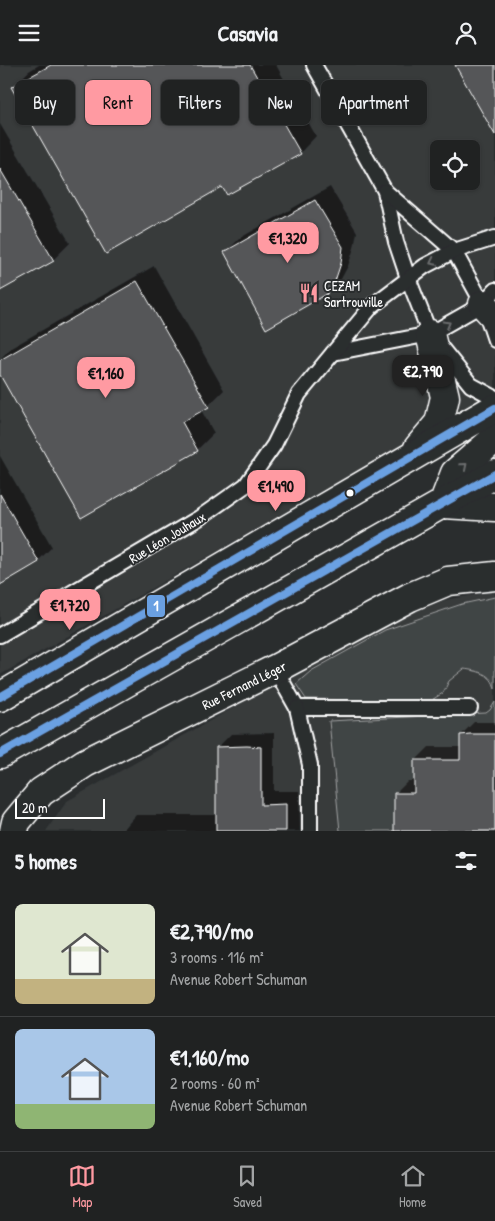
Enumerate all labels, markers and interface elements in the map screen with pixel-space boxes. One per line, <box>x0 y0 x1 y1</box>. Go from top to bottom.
text: Casavia <box>217 18 278 48</box>
icon: menu <box>15 19 43 47</box>
icon: person <box>452 19 480 47</box>
chip: Buy <box>15 80 75 125</box>
chip: Rent <box>85 80 151 125</box>
chip: Filters <box>161 80 239 125</box>
chip: New <box>249 80 311 125</box>
chip: Apartment <box>321 80 427 125</box>
map controls <box>430 140 480 190</box>
button: locate <box>430 140 480 190</box>
pin: €1,320 <box>247 221 329 264</box>
text: €1,320 <box>269 227 307 249</box>
one-way arrow <box>429 256 438 266</box>
place label: CEZAM Sartrouville <box>324 276 384 311</box>
restaurant icon: CEZAM Sartrouville <box>298 282 320 304</box>
one-way arrow <box>442 320 451 330</box>
pin: €2,790 <box>382 355 464 397</box>
pin: €1,160 <box>65 357 147 399</box>
text: €2,790 <box>403 360 443 382</box>
text: €1,160 <box>88 362 124 384</box>
one-way arrow <box>458 463 467 471</box>
pin: €1,490 <box>235 469 317 512</box>
text: €1,490 <box>258 475 294 497</box>
unlabelled marker <box>345 488 355 498</box>
street label: Rue Léon Jouhaux <box>125 507 209 567</box>
pin: €1,720 <box>29 589 111 631</box>
text: €1,720 <box>50 594 90 616</box>
line badge: 1 <box>146 594 166 618</box>
text: 1 <box>153 596 159 615</box>
street label: Rue Fernand Léger <box>198 655 290 713</box>
scale bar <box>15 796 105 819</box>
text: 20 m <box>22 798 48 817</box>
text: 5 homes <box>15 847 77 876</box>
icon: filters <box>452 847 480 875</box>
text: €2,790/mo <box>170 917 253 946</box>
icon: home <box>55 924 115 984</box>
text: 3 rooms · 116 m² <box>170 946 264 968</box>
text: Avenue Robert Schuman <box>170 968 307 990</box>
text: €1,160/mo <box>170 1043 249 1072</box>
icon: home <box>55 1049 115 1109</box>
text: 2 rooms · 60 m² <box>170 1072 260 1094</box>
text: Avenue Robert Schuman <box>170 1094 307 1116</box>
tab: Map <box>68 1162 96 1211</box>
tab: Saved <box>233 1162 262 1211</box>
tab: Home <box>399 1162 427 1211</box>

